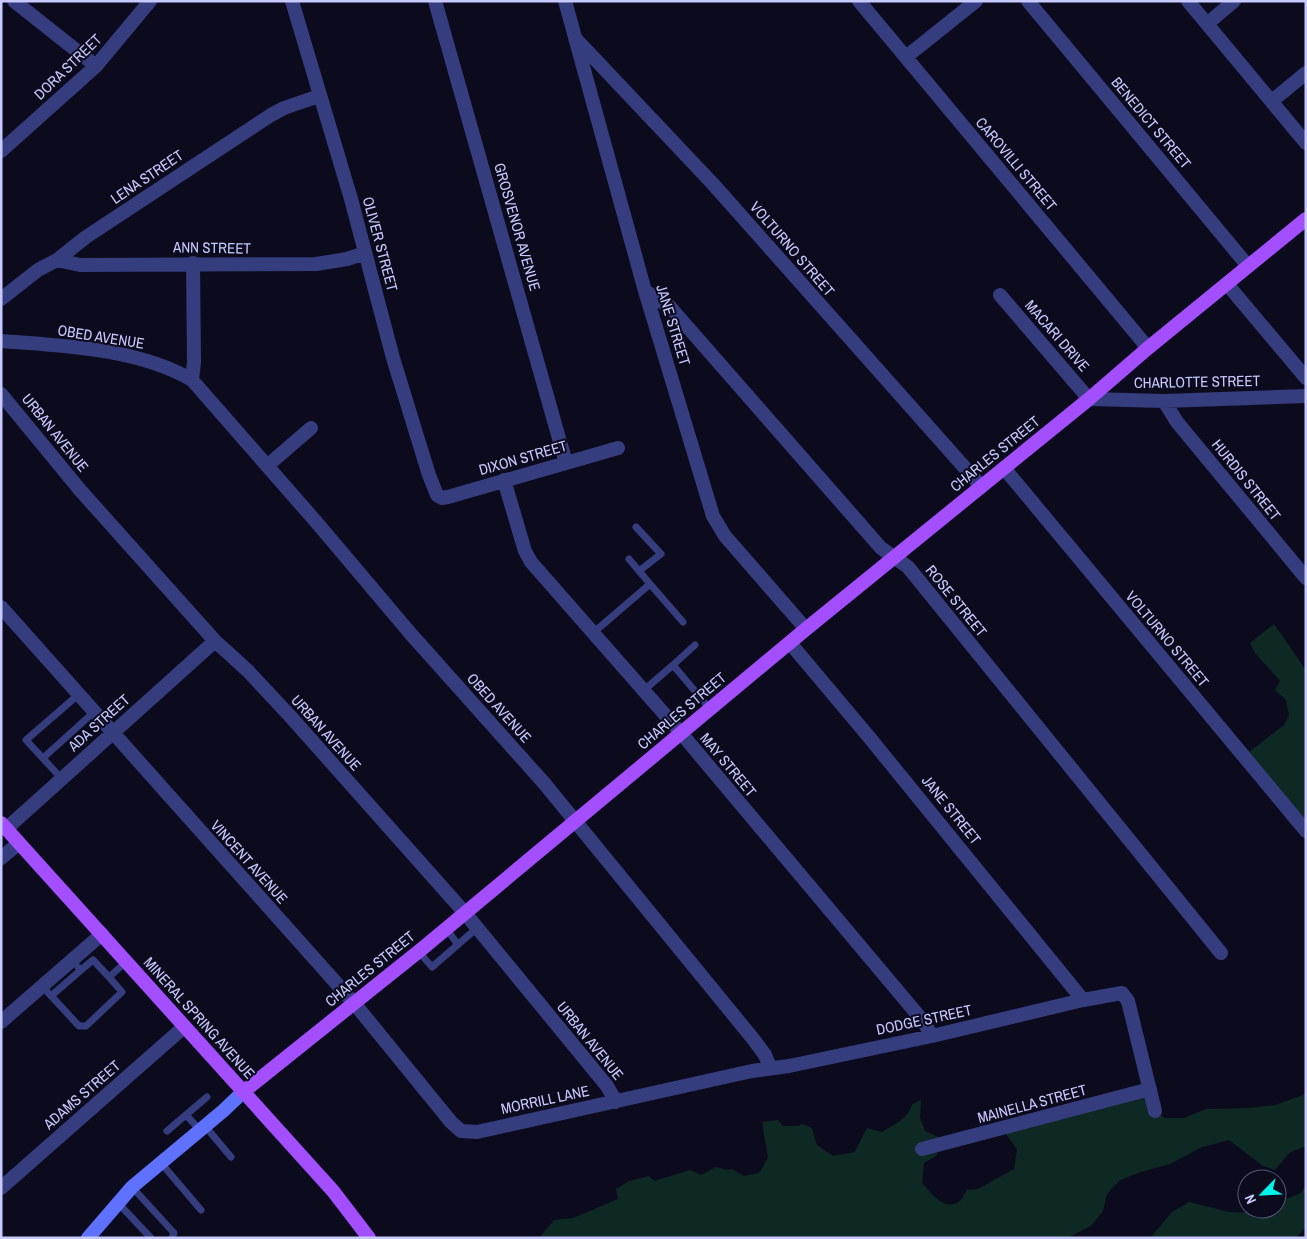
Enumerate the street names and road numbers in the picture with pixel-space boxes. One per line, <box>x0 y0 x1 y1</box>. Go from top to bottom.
street label: DORA STREET <box>29 29 107 104</box>
street label: BENEDICT STREET <box>1107 72 1196 173</box>
street label: CAROVILLI STREET <box>971 112 1062 215</box>
street label: LENA STREET <box>106 144 188 209</box>
street label: GROSVENOR AVENUE <box>489 160 546 293</box>
street label: OLIVER STREET <box>358 194 403 294</box>
street label: VOLTURNO STREET <box>745 197 840 301</box>
street label: ANN STREET <box>172 236 252 259</box>
street label: JANE STREET <box>651 282 696 368</box>
street label: MACARI DRIVE <box>1020 295 1094 376</box>
street label: OBED AVENUE <box>56 319 146 354</box>
street label: CHARLOTTE STREET <box>1134 370 1261 393</box>
street label: URBAN AVENUE <box>17 389 94 476</box>
street label: CHARLES STREET <box>945 411 1044 496</box>
street label: DIXON STREET <box>476 435 570 480</box>
street label: HURDIS STREET <box>1207 435 1286 525</box>
street label: ROSE STREET <box>921 560 992 641</box>
street label: VOLTURNO STREET <box>1121 586 1214 692</box>
street label: CHARLES STREET <box>633 667 731 754</box>
street label: OBED AVENUE <box>462 668 536 747</box>
street label: ADA STREET <box>62 689 134 757</box>
street label: URBAN AVENUE <box>287 690 366 775</box>
street label: MAY STREET <box>695 728 762 801</box>
street label: JANE STREET <box>917 771 986 849</box>
street label: VINCENT AVENUE <box>206 815 293 908</box>
street label: CHARLES STREET <box>320 926 419 1011</box>
street label: MINERAL SPRING AVENUE <box>139 952 260 1083</box>
street label: URBAN AVENUE <box>552 997 629 1084</box>
street label: DODGE STREET <box>874 999 974 1040</box>
street label: ADAMS STREET <box>38 1055 125 1135</box>
street label: MAINELLA STREET <box>975 1079 1089 1128</box>
street label: MORRILL LANE <box>499 1080 591 1119</box>

